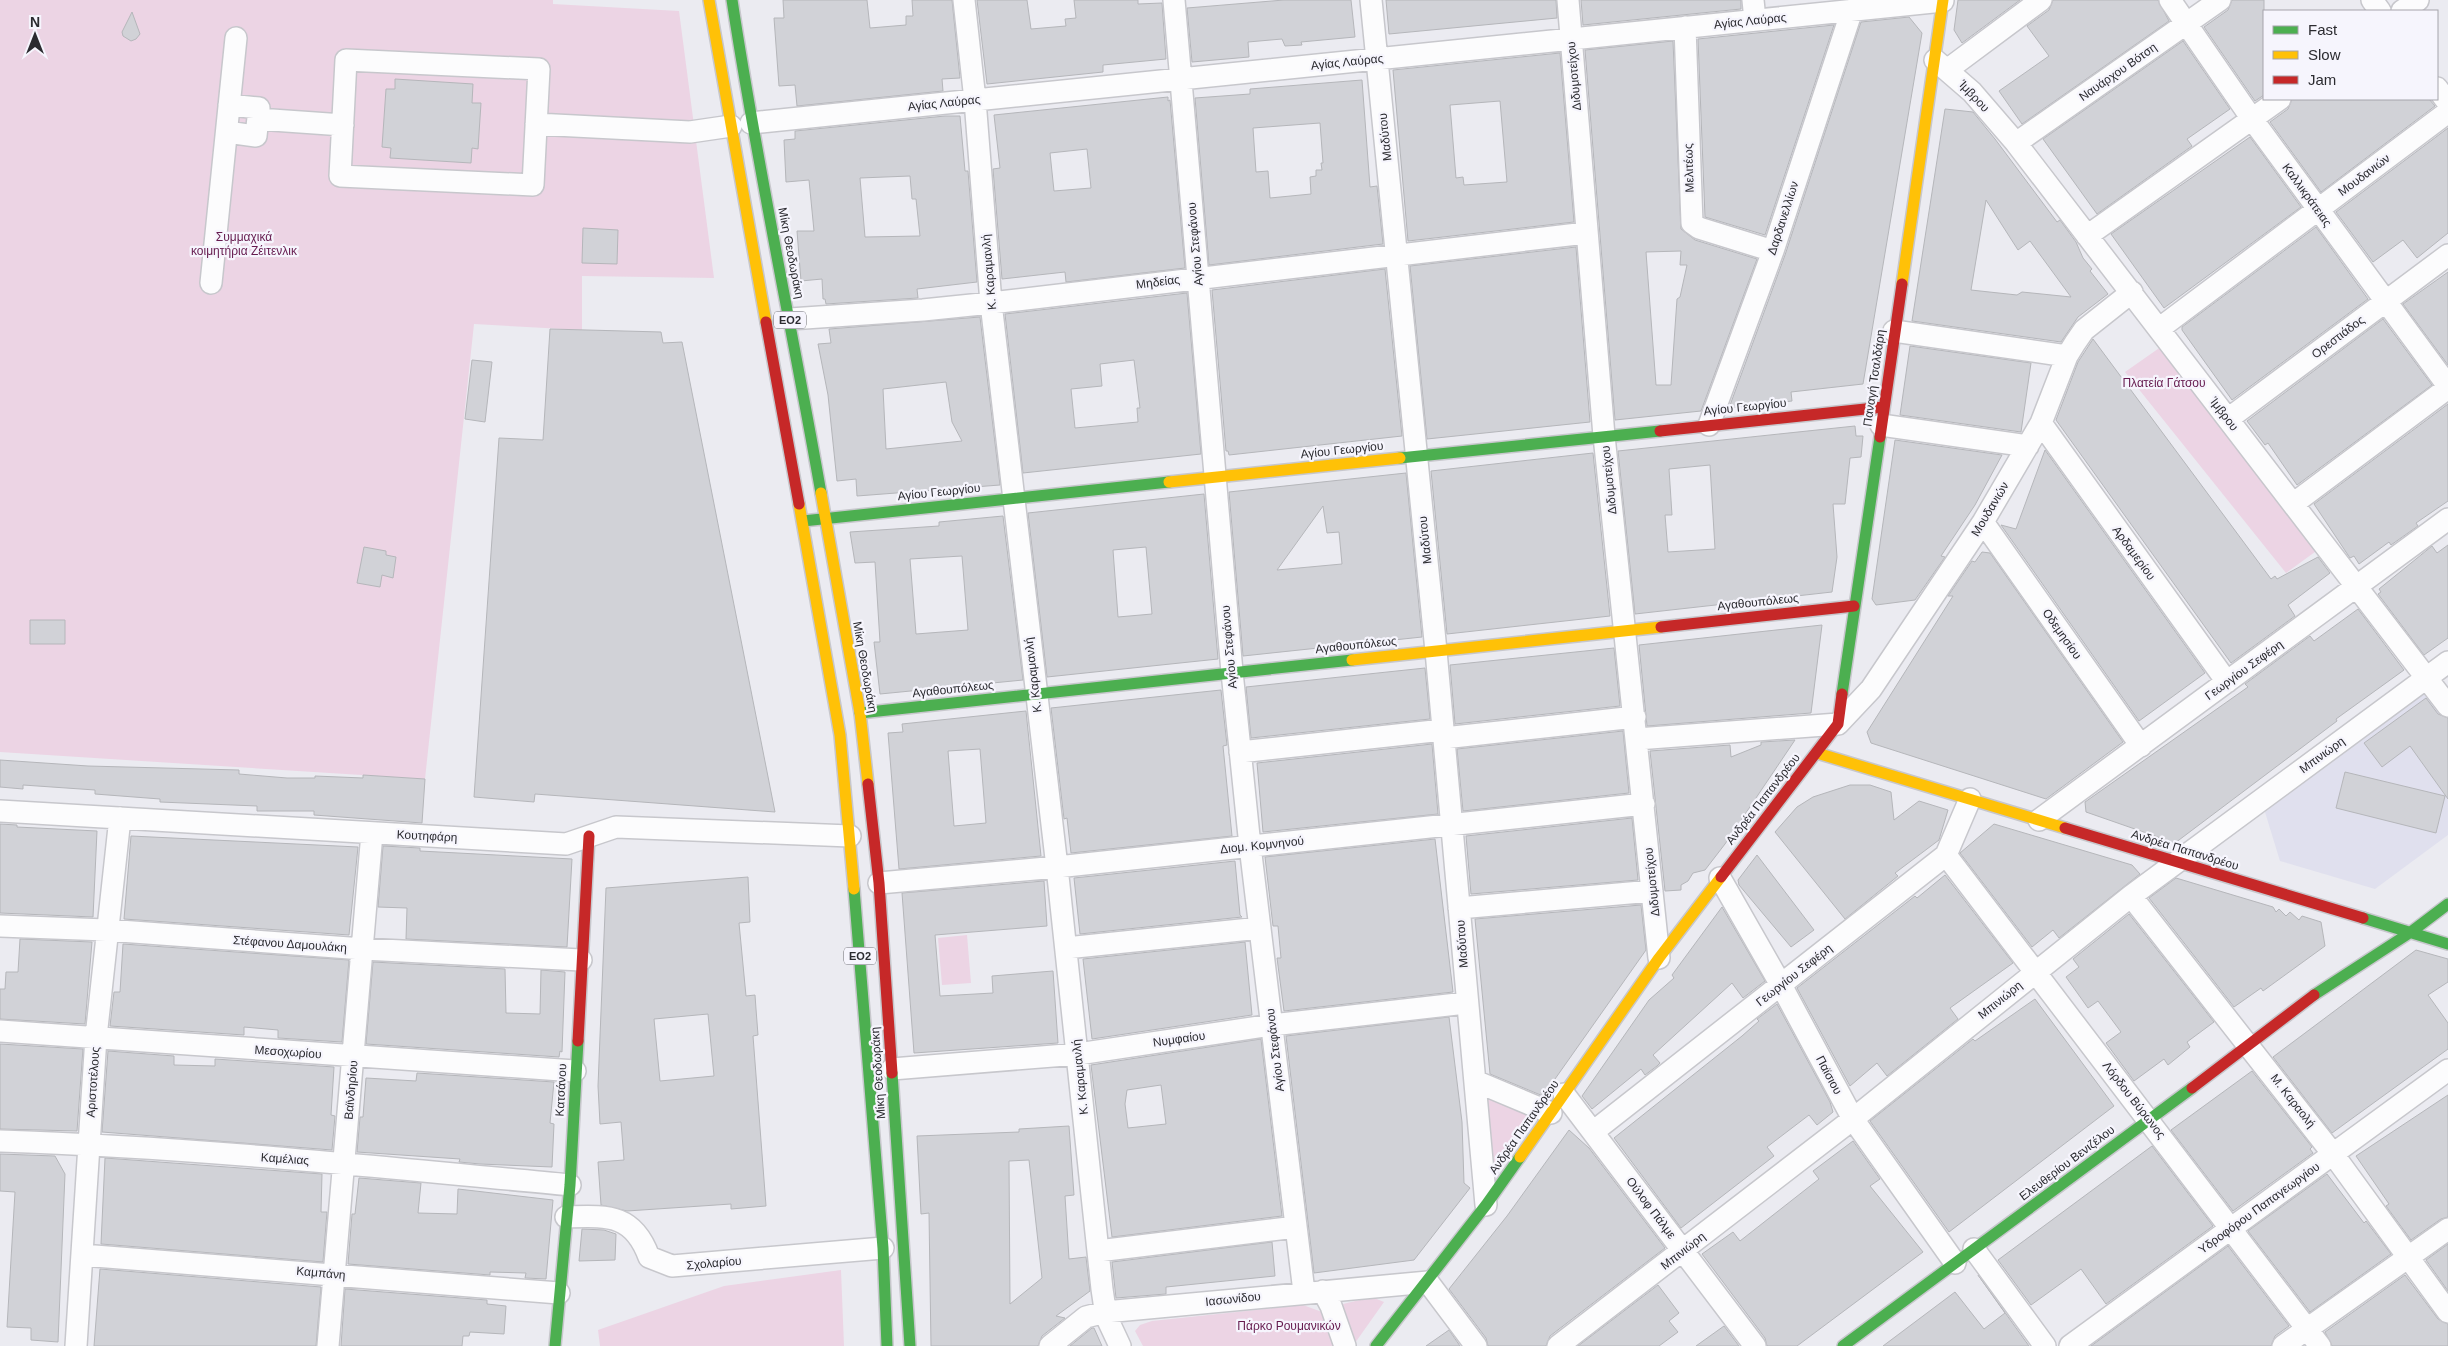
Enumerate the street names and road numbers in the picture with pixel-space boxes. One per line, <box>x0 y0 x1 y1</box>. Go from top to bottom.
street label: Αγίας Λαύρας <box>1713 10 1787 32</box>
street label: Ναυάρχου Βότση <box>2076 40 2160 104</box>
street label: Διδυμοτείχου <box>1564 41 1584 111</box>
street label: Αγίας Λαύρας <box>1310 51 1384 73</box>
street label: Ίμβρου <box>1955 76 1992 115</box>
street label: Αγίας Λαύρας <box>907 92 981 114</box>
street label: Μαδύτου <box>1376 112 1394 162</box>
street label: Μελιτέως <box>1681 143 1697 193</box>
street label: Μουδανιών <box>2335 151 2393 199</box>
street label: Καλλικράτειας <box>2279 161 2335 230</box>
street label: Δαρδανελλίων <box>1764 179 1802 257</box>
street label: Αγίου Στεφάνου <box>1184 202 1206 286</box>
street label: Μίκη Θεοδωράκη <box>775 206 807 300</box>
street label: Κ. Καραμανλή <box>979 234 999 310</box>
street label: Μηδείας <box>1135 272 1181 292</box>
road number: ΕΟ2 <box>774 312 806 328</box>
street label: Ορεστιάδος <box>2309 313 2367 361</box>
street label: Παναγή Τσαλδάρη <box>1860 329 1888 427</box>
street label: Ίμβρου <box>2206 394 2241 434</box>
street label: Αγίου Γεωργίου <box>1703 396 1787 418</box>
street label: Αγίου Γεωργίου <box>1300 439 1384 461</box>
street label: Διδυμοτείχου <box>1598 445 1620 515</box>
street label: Μουδανιών <box>1968 479 2012 539</box>
street label: Αγίου Γεωργίου <box>897 481 981 503</box>
street label: Μαδύτου <box>1416 515 1434 565</box>
street label: Αρδαμερίου <box>2110 523 2158 583</box>
street label: Αγαθουπόλεως <box>1717 591 1800 613</box>
street label: Αγίου Στεφάνου <box>1218 605 1240 689</box>
street label: Οδεμησίου <box>2040 606 2084 662</box>
street label: Μίκη Θεοδωράκη <box>850 620 880 714</box>
street label: Αγαθουπόλεως <box>1315 634 1398 656</box>
street label: Κ. Καραμανλή <box>1021 637 1045 713</box>
street label: Γεωργίου Σεφέρη <box>2202 637 2286 703</box>
street label: Αγαθουπόλεως <box>912 678 995 700</box>
street label: Μπινιώρη <box>2297 734 2347 776</box>
street label: Ανδρέα Παπανδρέου <box>1723 751 1803 847</box>
street label: Κουτηφάρη <box>396 827 458 845</box>
street label: Ανδρέα Παπανδρέου <box>2130 827 2240 873</box>
street label: Διομ. Κομνηνού <box>1219 834 1305 856</box>
street label: Διδυμοτείχου <box>1641 847 1663 917</box>
street label: Μαδύτου <box>1453 920 1471 968</box>
street label: Στέφανου Δαμουλάκη <box>233 933 347 955</box>
street label: Γεωργίου Σεφέρη <box>1753 941 1835 1009</box>
road number: ΕΟ2 <box>844 948 876 964</box>
street label: Μπινιώρη <box>1975 978 2025 1022</box>
street label: Αγίου Στεφάνου <box>1263 1007 1287 1093</box>
street label: Μίκη Θεοδωράκη <box>868 1026 888 1120</box>
street label: Νυμφαίου <box>1152 1028 1206 1050</box>
street label: Κ. Καραμανλή <box>1069 1039 1091 1115</box>
street label: Μεσοχωρίου <box>254 1043 322 1061</box>
street label: Αριστοτέλους <box>84 1046 102 1118</box>
street label: Παϊσιου <box>1813 1053 1845 1097</box>
street label: Λόρδου Βύρωνος <box>2100 1059 2169 1142</box>
street label: Βαϊνδηρίου <box>341 1060 361 1120</box>
street label: Κατσάνου <box>553 1063 569 1117</box>
street label: Μ. Καραολή <box>2268 1071 2318 1131</box>
street label: Ανδρέα Παπανδρέου <box>1486 1077 1562 1177</box>
street label: Ελευθερίου Βενιζέλου <box>2017 1123 2117 1203</box>
street label: Καμέλιας <box>260 1150 310 1168</box>
street label: Υδροφόρου Παπαγεωργίου <box>2196 1159 2322 1257</box>
street label: Ούλοφ Πάλμε <box>1623 1174 1679 1242</box>
street label: Μπινιώρη <box>1658 1229 1708 1273</box>
street label: Σχολαρίου <box>686 1254 742 1272</box>
street label: Καμπάνη <box>296 1264 346 1282</box>
street label: Ιασωνίδου <box>1205 1289 1261 1309</box>

